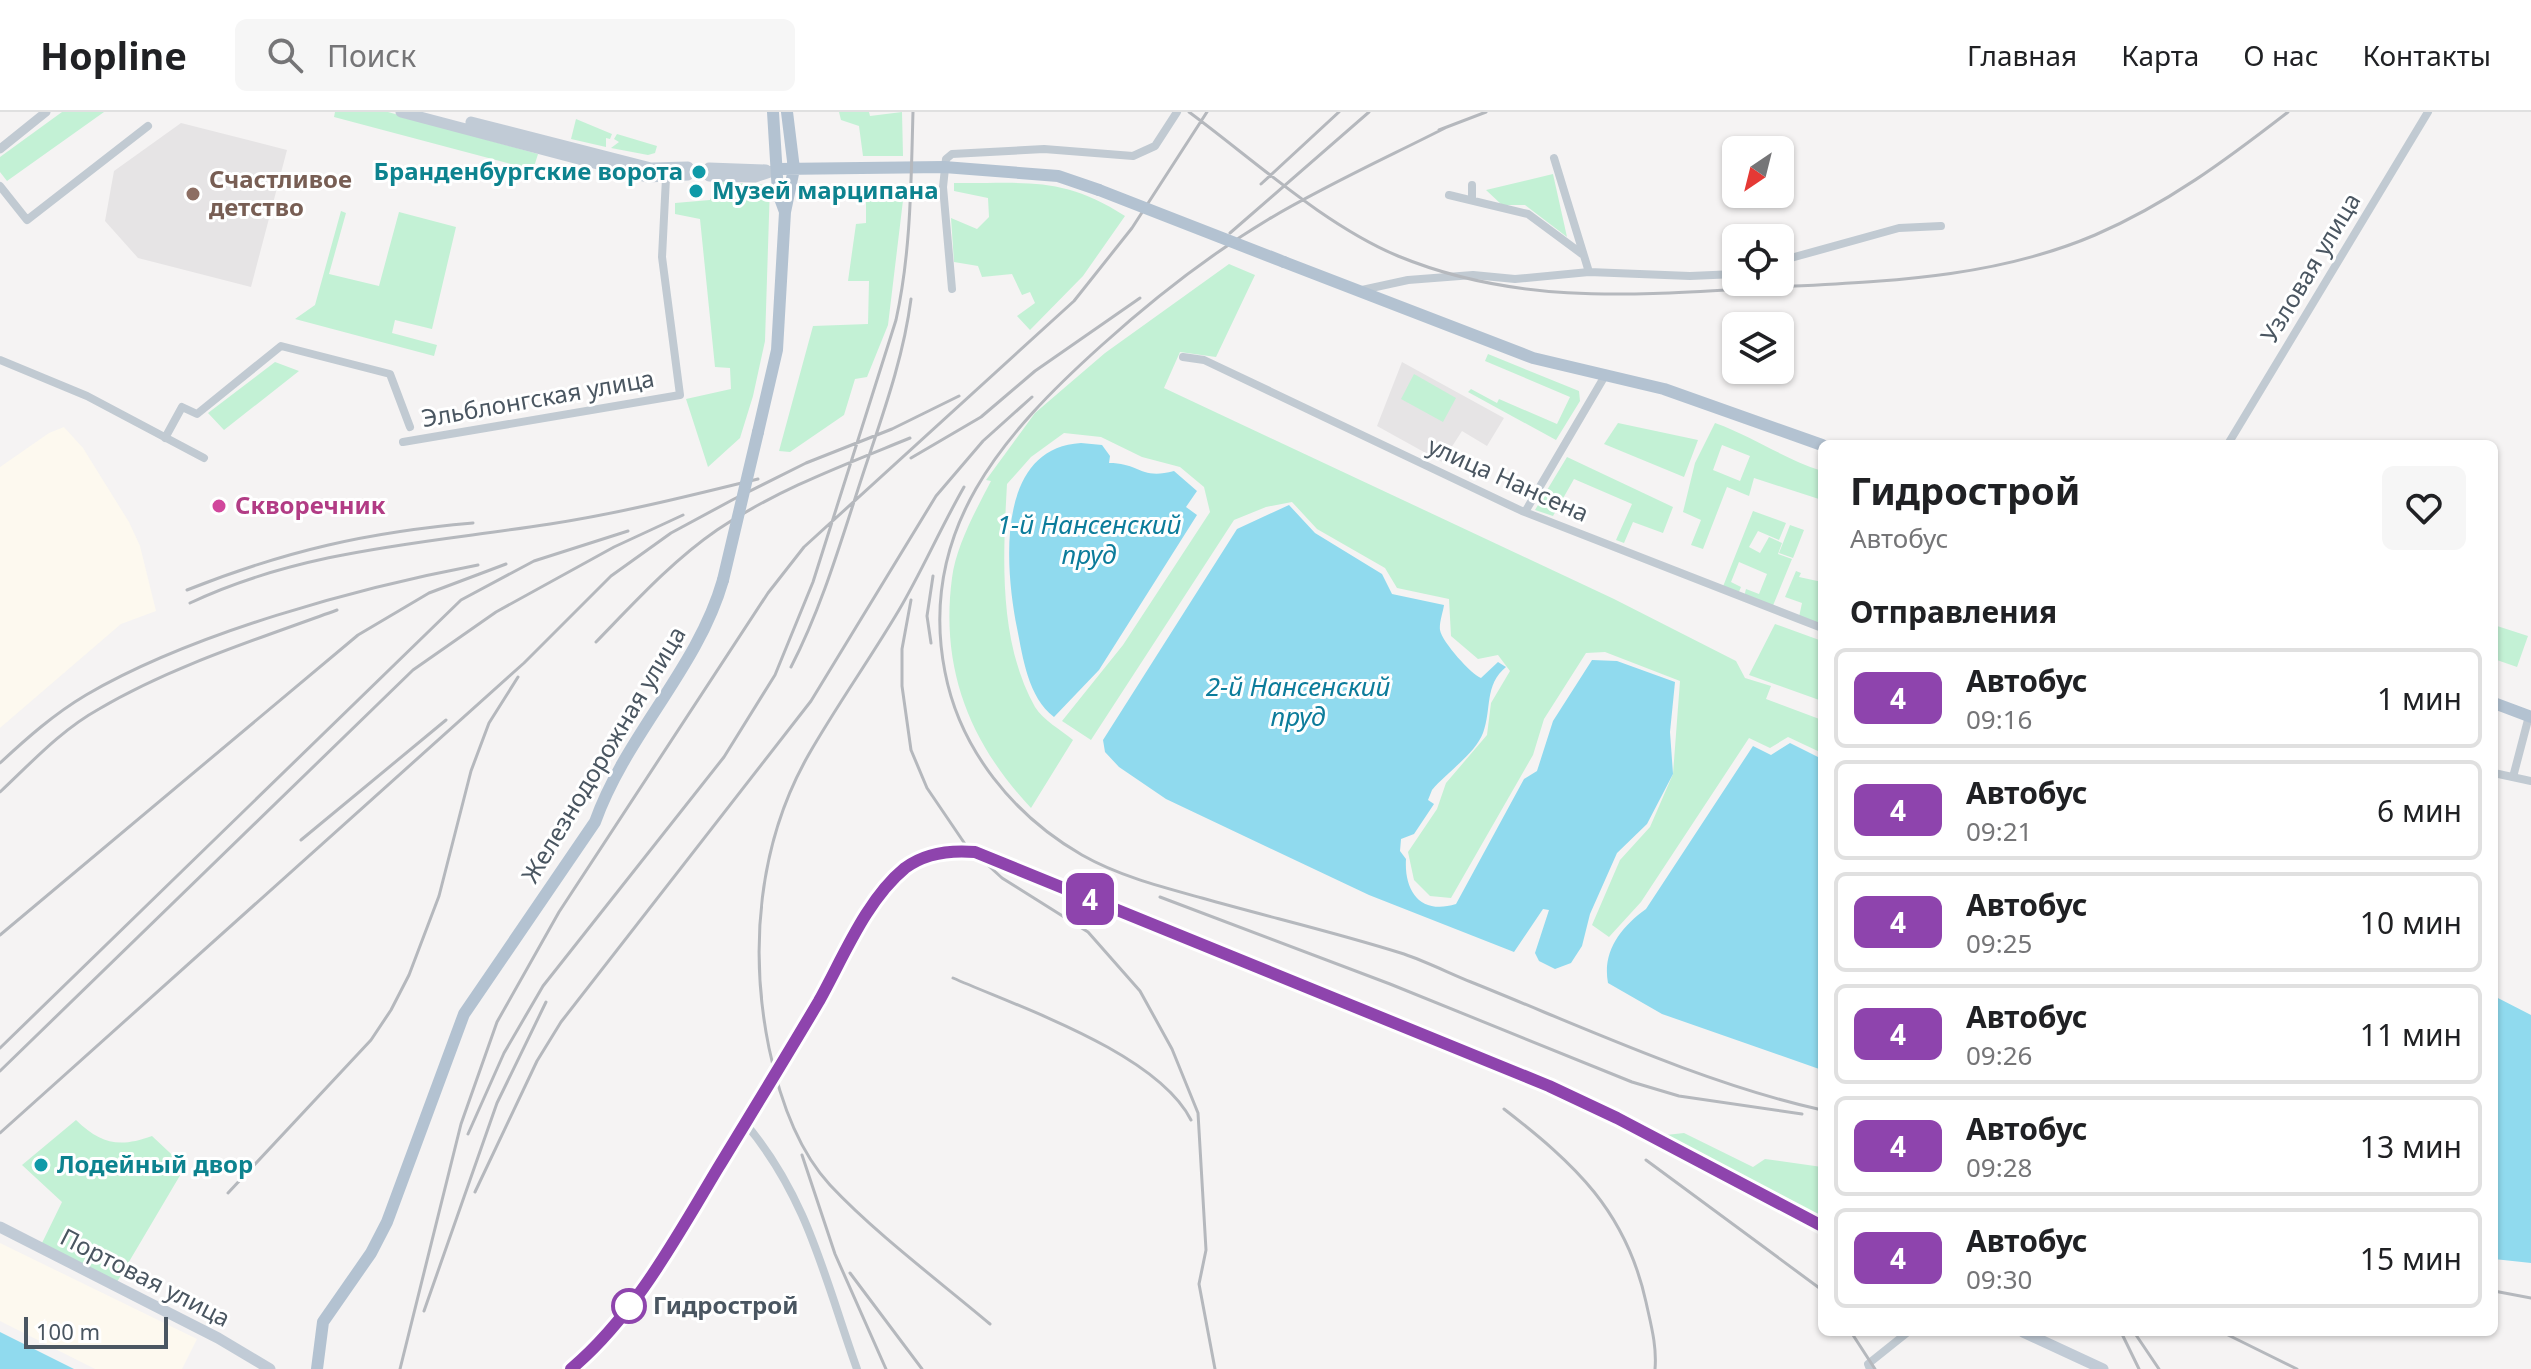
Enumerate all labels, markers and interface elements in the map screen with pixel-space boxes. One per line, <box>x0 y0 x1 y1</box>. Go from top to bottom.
search box <box>235 19 795 91</box>
text: Hopline <box>40 29 187 81</box>
icon: search <box>263 33 307 77</box>
text: Поиск <box>327 35 416 76</box>
text: Главная <box>1967 36 2077 74</box>
text: Карта <box>2121 36 2199 74</box>
text: О нас <box>2243 36 2319 74</box>
text: Контакты <box>2363 36 2491 74</box>
north arrow <box>1722 136 1794 208</box>
map controls <box>1722 136 1794 384</box>
place label: Бранденбургские ворота <box>373 154 683 187</box>
place label: Счастливое детство <box>209 162 352 223</box>
marker: Бранденбургские ворота <box>690 163 708 181</box>
place label: Музей марципана <box>712 173 939 206</box>
marker: Музей марципана <box>687 182 705 200</box>
marker: Счастливое детство <box>184 185 202 203</box>
street label: Узловая улица <box>2252 186 2367 348</box>
button: locate <box>1722 224 1794 296</box>
button: layers <box>1722 312 1794 384</box>
street label: Эльблонгская улица <box>419 361 657 434</box>
street label: улица Нансена <box>1423 428 1594 529</box>
text: Гидрострой <box>1850 464 2080 516</box>
button: heart <box>2382 466 2466 550</box>
place label: Скворечник <box>235 488 386 521</box>
marker: Скворечник <box>210 497 228 515</box>
water label: 1-й Нансенский пруд <box>997 506 1181 572</box>
text: Автобус <box>1850 520 1948 556</box>
text: Отправления <box>1850 591 2057 632</box>
street label: Железнодорожная улица <box>513 620 693 889</box>
text: Автобус <box>1966 660 2088 701</box>
water label: 2-й Нансенский пруд <box>1206 668 1390 734</box>
text: 1 мин <box>2377 678 2462 719</box>
text: 4 <box>1890 679 1906 717</box>
text: 09:16 <box>1966 701 2032 737</box>
text: Автобус <box>1966 772 2088 813</box>
text: 6 мин <box>2377 790 2462 831</box>
text: 4 <box>1890 791 1906 829</box>
text: 09:21 <box>1966 813 2032 849</box>
line badge: 4 <box>1064 873 1116 925</box>
text: 4 <box>1082 880 1098 918</box>
text: Автобус <box>1966 884 2088 925</box>
text: 10 мин <box>2360 902 2462 943</box>
text: 4 <box>1890 903 1906 941</box>
text: 09:25 <box>1966 925 2032 961</box>
text: Автобус <box>1966 996 2088 1037</box>
text: 11 мин <box>2360 1014 2462 1055</box>
text: 4 <box>1890 1015 1906 1053</box>
text: 09:26 <box>1966 1037 2032 1073</box>
text: Автобус <box>1966 1108 2088 1149</box>
text: 13 мин <box>2360 1126 2462 1167</box>
text: 4 <box>1890 1127 1906 1165</box>
place label: Лодейный двор <box>57 1147 253 1180</box>
text: 09:28 <box>1966 1149 2032 1185</box>
marker: Лодейный двор <box>32 1156 50 1174</box>
street label: Портовая улица <box>55 1220 236 1334</box>
text: Автобус <box>1966 1220 2088 1261</box>
text: 15 мин <box>2360 1238 2462 1279</box>
text: 4 <box>1890 1239 1906 1277</box>
text: 09:30 <box>1966 1261 2032 1297</box>
place label: Гидрострой <box>653 1288 798 1321</box>
marker: Гидрострой <box>612 1289 646 1323</box>
scale bar <box>24 1313 168 1349</box>
text: 100 m <box>36 1316 100 1346</box>

